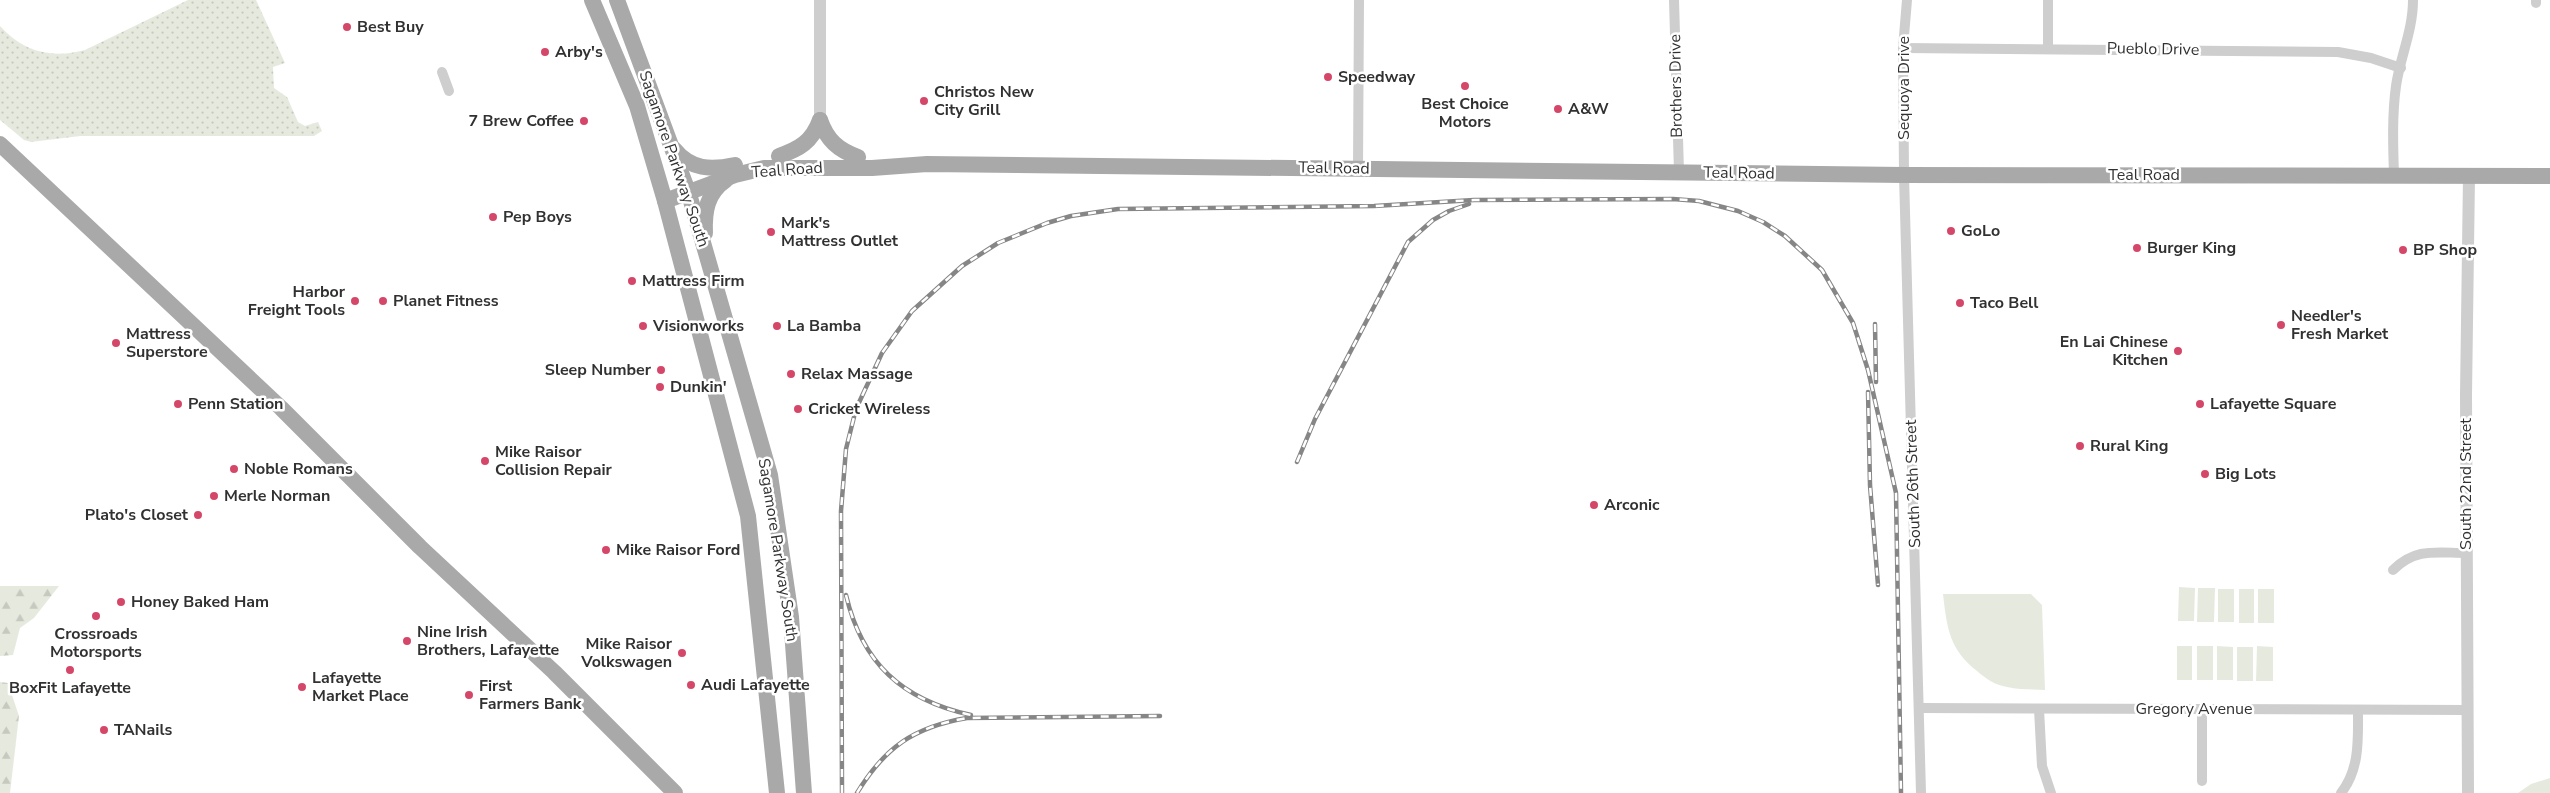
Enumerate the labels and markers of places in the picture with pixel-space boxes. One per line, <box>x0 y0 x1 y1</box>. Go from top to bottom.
place label: Best Buy <box>357 16 424 38</box>
marker: Best Buy <box>341 21 353 33</box>
place label: Arby's <box>555 41 603 63</box>
marker: Arby's <box>539 46 551 58</box>
place label: Speedway <box>1338 66 1416 88</box>
marker: Speedway <box>1322 71 1334 83</box>
marker: Best Choice Motors <box>1459 80 1471 92</box>
place label: Christos New City Grill <box>934 81 1034 121</box>
place label: Best Choice Motors <box>1421 93 1509 133</box>
marker: Christos New City Grill <box>918 95 930 107</box>
place label: A&W <box>1568 98 1609 120</box>
marker: A&W <box>1552 103 1564 115</box>
place label: 7 Brew Coffee <box>469 110 574 132</box>
marker: 7 Brew Coffee <box>578 115 590 127</box>
place label: Pep Boys <box>503 206 572 228</box>
marker: Pep Boys <box>487 211 499 223</box>
place label: Mark's Mattress Outlet <box>781 212 899 252</box>
place label: GoLo <box>1961 220 2000 242</box>
marker: GoLo <box>1945 225 1957 237</box>
marker: Mark's Mattress Outlet <box>765 226 777 238</box>
place label: Burger King <box>2147 237 2236 259</box>
place label: BP Shop <box>2413 239 2477 261</box>
marker: Burger King <box>2131 242 2143 254</box>
marker: BP Shop <box>2397 244 2409 256</box>
place label: Mattress Firm <box>642 270 745 292</box>
marker: Mattress Firm <box>626 275 638 287</box>
place label: Harbor Freight Tools <box>248 281 346 321</box>
place label: Planet Fitness <box>393 290 499 312</box>
place label: Taco Bell <box>1970 292 2038 314</box>
marker: Harbor Freight Tools <box>349 295 361 307</box>
marker: Planet Fitness <box>377 295 389 307</box>
marker: Taco Bell <box>1954 297 1966 309</box>
place label: Needler's Fresh Market <box>2291 305 2389 345</box>
place label: Visionworks <box>652 315 744 337</box>
place label: La Bamba <box>787 315 861 337</box>
marker: Needler's Fresh Market <box>2275 319 2287 331</box>
marker: Visionworks <box>637 320 649 332</box>
marker: La Bamba <box>771 320 783 332</box>
place label: Mattress Superstore <box>126 323 208 363</box>
place label: En Lai Chinese Kitchen <box>2060 331 2168 371</box>
marker: Mattress Superstore <box>110 337 122 349</box>
marker: En Lai Chinese Kitchen <box>2172 345 2184 357</box>
place label: Sleep Number <box>545 359 652 381</box>
place label: Relax Massage <box>801 363 913 385</box>
marker: Sleep Number <box>655 364 667 376</box>
marker: Relax Massage <box>785 368 797 380</box>
place label: Dunkin' <box>670 376 727 398</box>
marker: Dunkin' <box>654 381 666 393</box>
place label: Penn Station <box>188 393 283 415</box>
place label: Lafayette Square <box>2210 393 2337 415</box>
marker: Penn Station <box>172 398 184 410</box>
place label: Cricket Wireless <box>808 398 930 420</box>
marker: Lafayette Square <box>2194 398 2206 410</box>
marker: Cricket Wireless <box>792 403 804 415</box>
place label: Rural King <box>2090 435 2168 457</box>
marker: Rural King <box>2074 440 2086 452</box>
place label: Mike Raisor Collision Repair <box>495 441 612 481</box>
marker: Mike Raisor Collision Repair <box>479 455 491 467</box>
place label: Noble Romans <box>244 458 353 480</box>
marker: Noble Romans <box>228 463 240 475</box>
place label: Big Lots <box>2215 463 2276 485</box>
marker: Big Lots <box>2199 468 2211 480</box>
place label: Merle Norman <box>224 485 330 507</box>
marker: Merle Norman <box>208 490 220 502</box>
place label: Arconic <box>1604 494 1660 516</box>
marker: Arconic <box>1588 499 1600 511</box>
place label: Plato's Closet <box>85 504 189 526</box>
marker: Plato's Closet <box>192 509 204 521</box>
place label: Mike Raisor Ford <box>616 539 740 561</box>
marker: Mike Raisor Ford <box>600 544 612 556</box>
place label: Honey Baked Ham <box>131 591 269 613</box>
marker: Honey Baked Ham <box>115 596 127 608</box>
marker: Crossroads Motorsports <box>90 610 102 622</box>
place label: Nine Irish Brothers, Lafayette <box>417 621 559 661</box>
place label: Crossroads Motorsports <box>50 623 142 663</box>
place label: Mike Raisor Volkswagen <box>580 633 673 673</box>
marker: Nine Irish Brothers, Lafayette <box>401 635 413 647</box>
marker: Mike Raisor Volkswagen <box>676 647 688 659</box>
marker: BoxFit Lafayette <box>64 664 76 676</box>
place label: Lafayette Market Place <box>312 667 409 707</box>
place label: Audi Lafayette <box>701 674 810 696</box>
place label: First Farmers Bank <box>479 675 582 715</box>
place label: BoxFit Lafayette <box>9 677 131 699</box>
marker: Audi Lafayette <box>685 679 697 691</box>
marker: Lafayette Market Place <box>296 681 308 693</box>
marker: First Farmers Bank <box>463 689 475 701</box>
place label: TANails <box>114 719 172 741</box>
marker: TANails <box>98 724 110 736</box>

